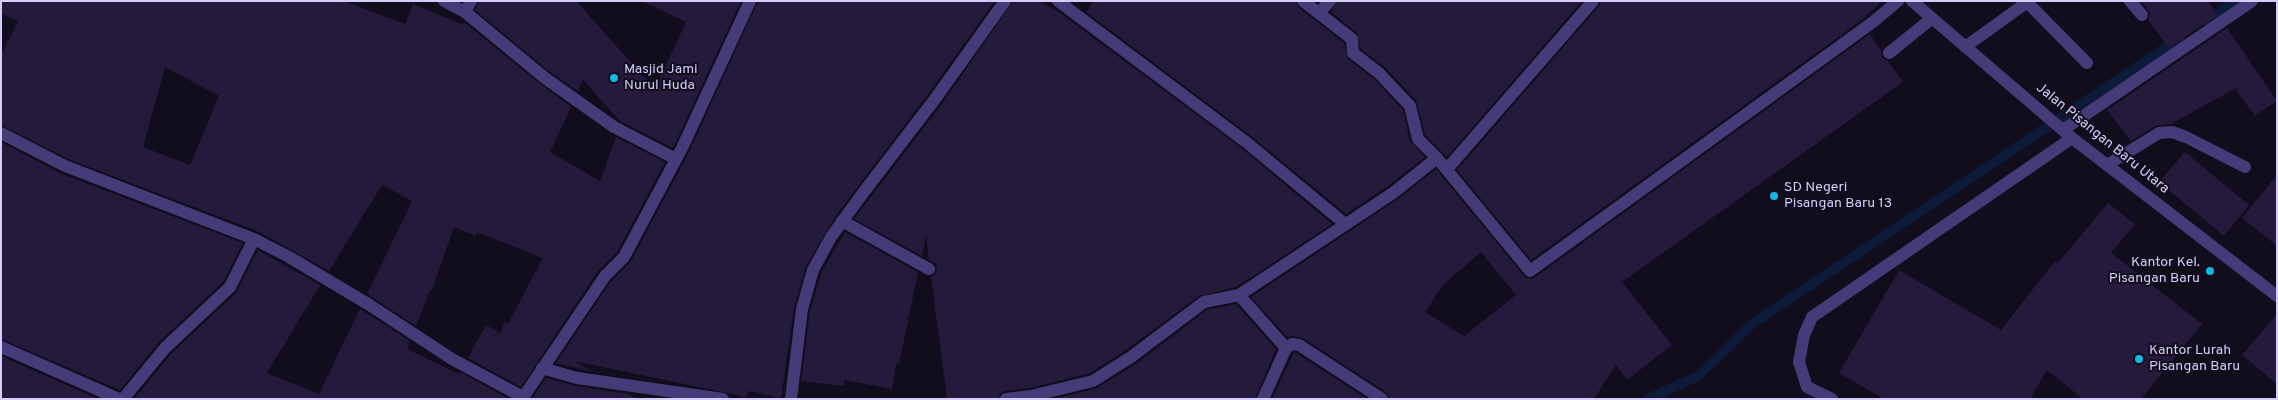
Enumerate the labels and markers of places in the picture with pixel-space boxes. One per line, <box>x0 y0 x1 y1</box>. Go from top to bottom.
place label: Masjid Jami Nurul Huda <box>624 62 698 94</box>
marker: Masjid Jami Nurul Huda <box>608 72 620 84</box>
place label: SD Negeri Pisangan Baru 13 <box>1784 180 1892 212</box>
marker: SD Negeri Pisangan Baru 13 <box>1768 190 1780 202</box>
place label: Kantor Kel. Pisangan Baru <box>2109 255 2200 288</box>
marker: Kantor Kel. Pisangan Baru <box>2204 265 2216 277</box>
place label: Kantor Lurah Pisangan Baru <box>2149 343 2240 376</box>
marker: Kantor Lurah Pisangan Baru <box>2133 353 2145 365</box>

